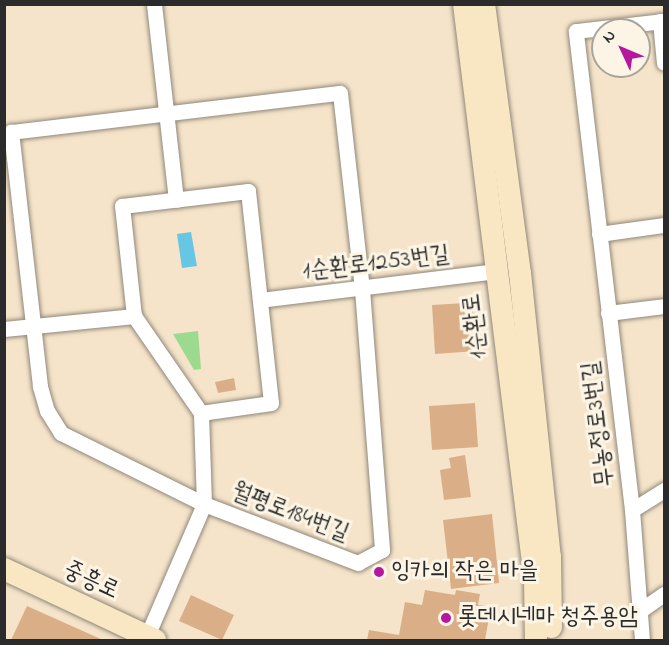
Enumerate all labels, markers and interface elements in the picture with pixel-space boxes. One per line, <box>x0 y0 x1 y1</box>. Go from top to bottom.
north arrow <box>591 18 651 78</box>
text: N <box>597 25 622 49</box>
street label: 1순환로1253번길 <box>301 241 451 287</box>
street label: 1순환로 <box>458 292 494 360</box>
street label: 무농정로3번길 <box>577 360 621 488</box>
street label: 월평로184번길 <box>227 478 353 548</box>
street label: 중흥로 <box>59 556 123 606</box>
place label: 잉카의 작은 마을 <box>391 558 538 586</box>
marker: 잉카의 작은 마을 <box>372 565 386 579</box>
place label: 롯데시네마 청주용암 <box>458 604 638 632</box>
marker: 롯데시네마 청주용암 <box>439 611 453 625</box>

